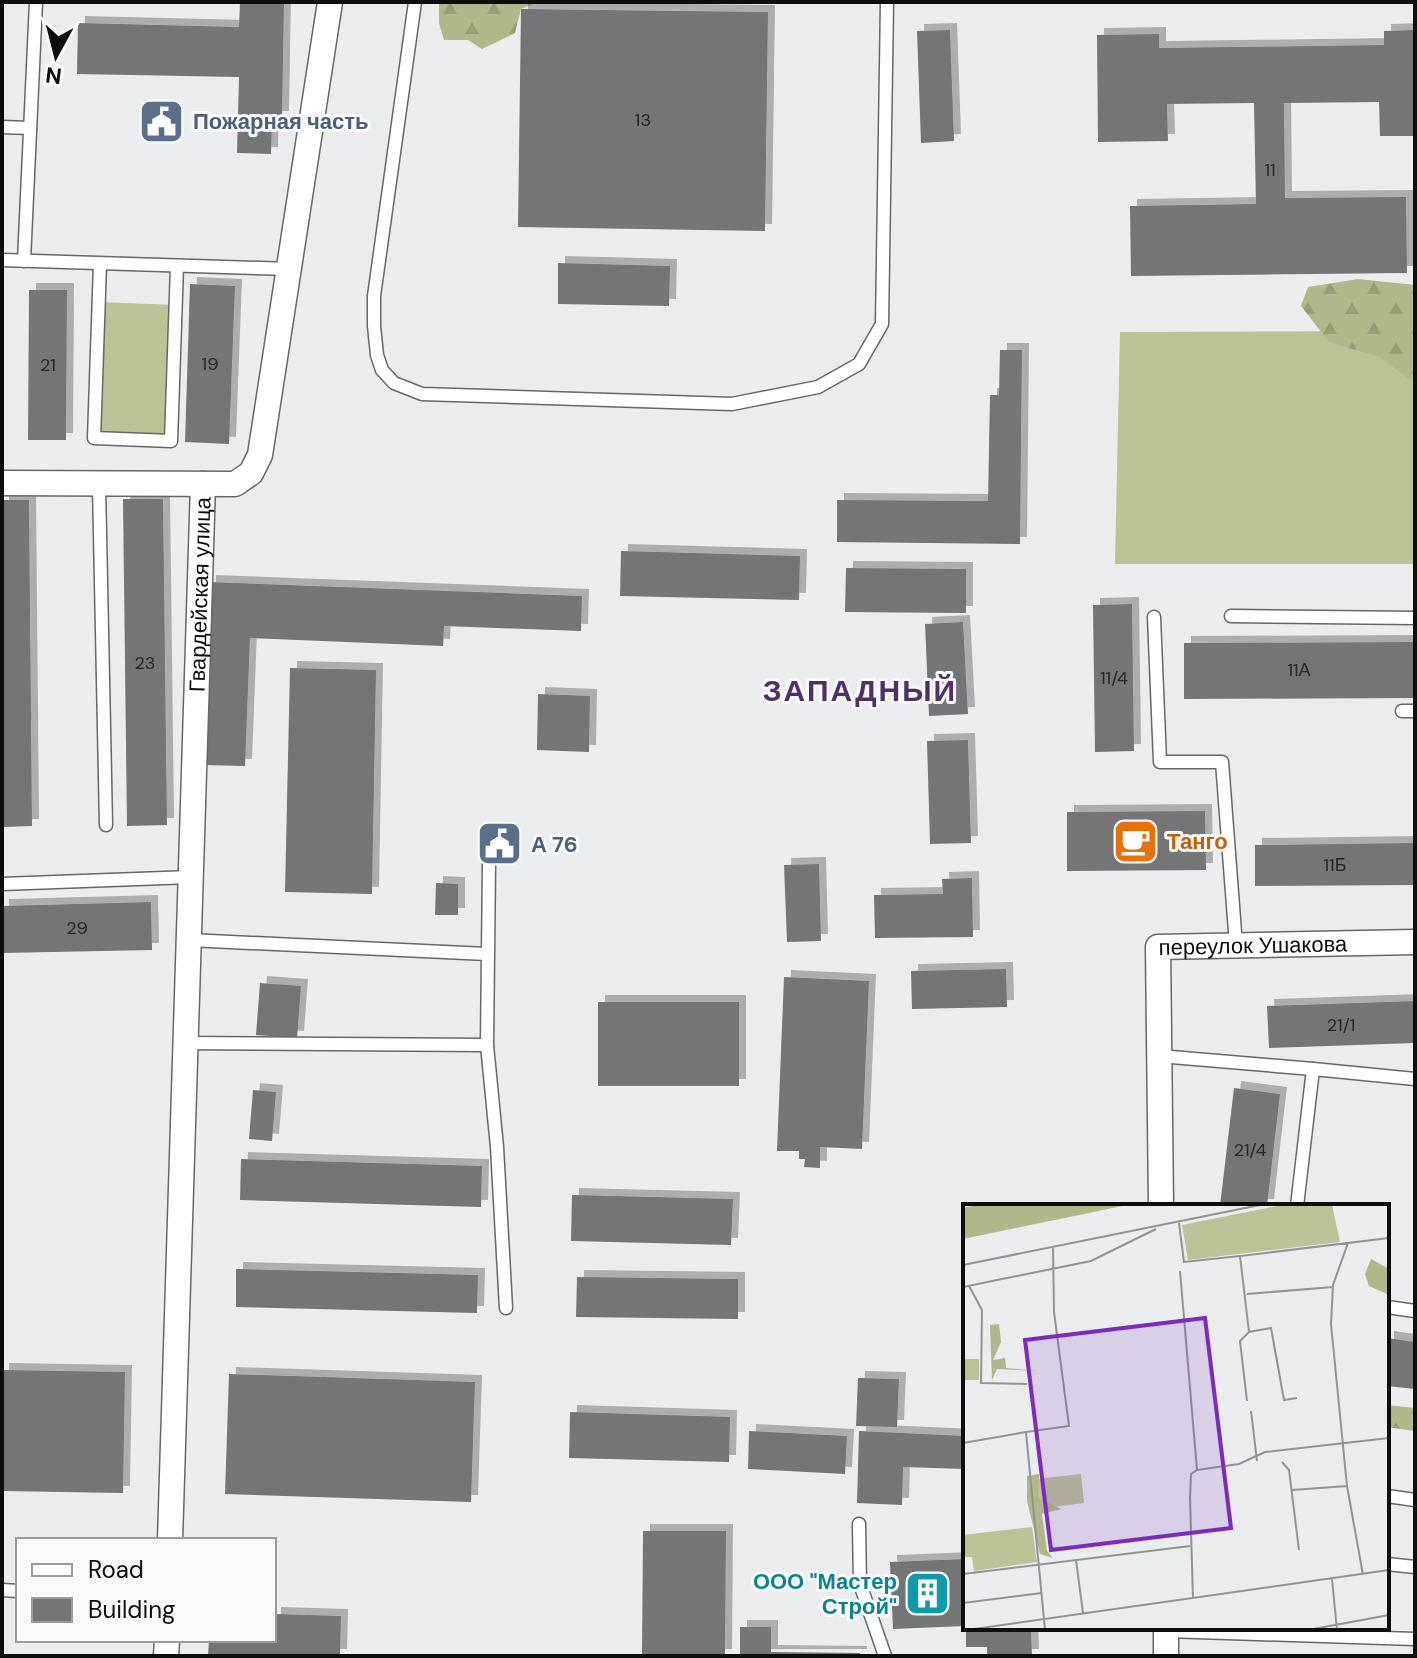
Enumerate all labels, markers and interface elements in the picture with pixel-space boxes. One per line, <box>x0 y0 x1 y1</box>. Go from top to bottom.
north arrow <box>16 16 96 96</box>
text: N <box>44 60 63 91</box>
public building icon: Пожарная часть <box>138 97 186 145</box>
place label: Пожарная часть <box>193 107 369 136</box>
house number: 13 <box>635 108 651 132</box>
house number: 11 <box>1264 158 1276 182</box>
house number: 19 <box>202 352 218 376</box>
house number: 21 <box>40 353 56 377</box>
street label: Гвардейская улица <box>183 496 218 692</box>
house number: 23 <box>134 651 156 675</box>
house number: 11А <box>1287 658 1311 682</box>
house number: 11/4 <box>1100 666 1128 690</box>
district label: ЗАПАДНЫЙ <box>763 671 957 710</box>
cafe icon: Танго <box>1112 817 1160 865</box>
public building icon: А 76 <box>476 820 524 868</box>
place label: Танго <box>1167 827 1228 856</box>
place label: А 76 <box>531 830 578 859</box>
house number: 11Б <box>1323 853 1347 877</box>
house number: 29 <box>66 916 88 940</box>
street label: переулок Ушакова <box>1158 929 1348 962</box>
house number: 21/1 <box>1327 1013 1355 1037</box>
house number: 21/4 <box>1234 1138 1266 1162</box>
inset map <box>963 1204 1389 1630</box>
legend <box>16 1538 276 1642</box>
text: Road <box>88 1554 144 1585</box>
place label: ООО "Мастер Строй" <box>753 1567 897 1621</box>
building icon: ООО "Мастер Строй" <box>904 1570 952 1618</box>
text: Building <box>88 1594 175 1625</box>

